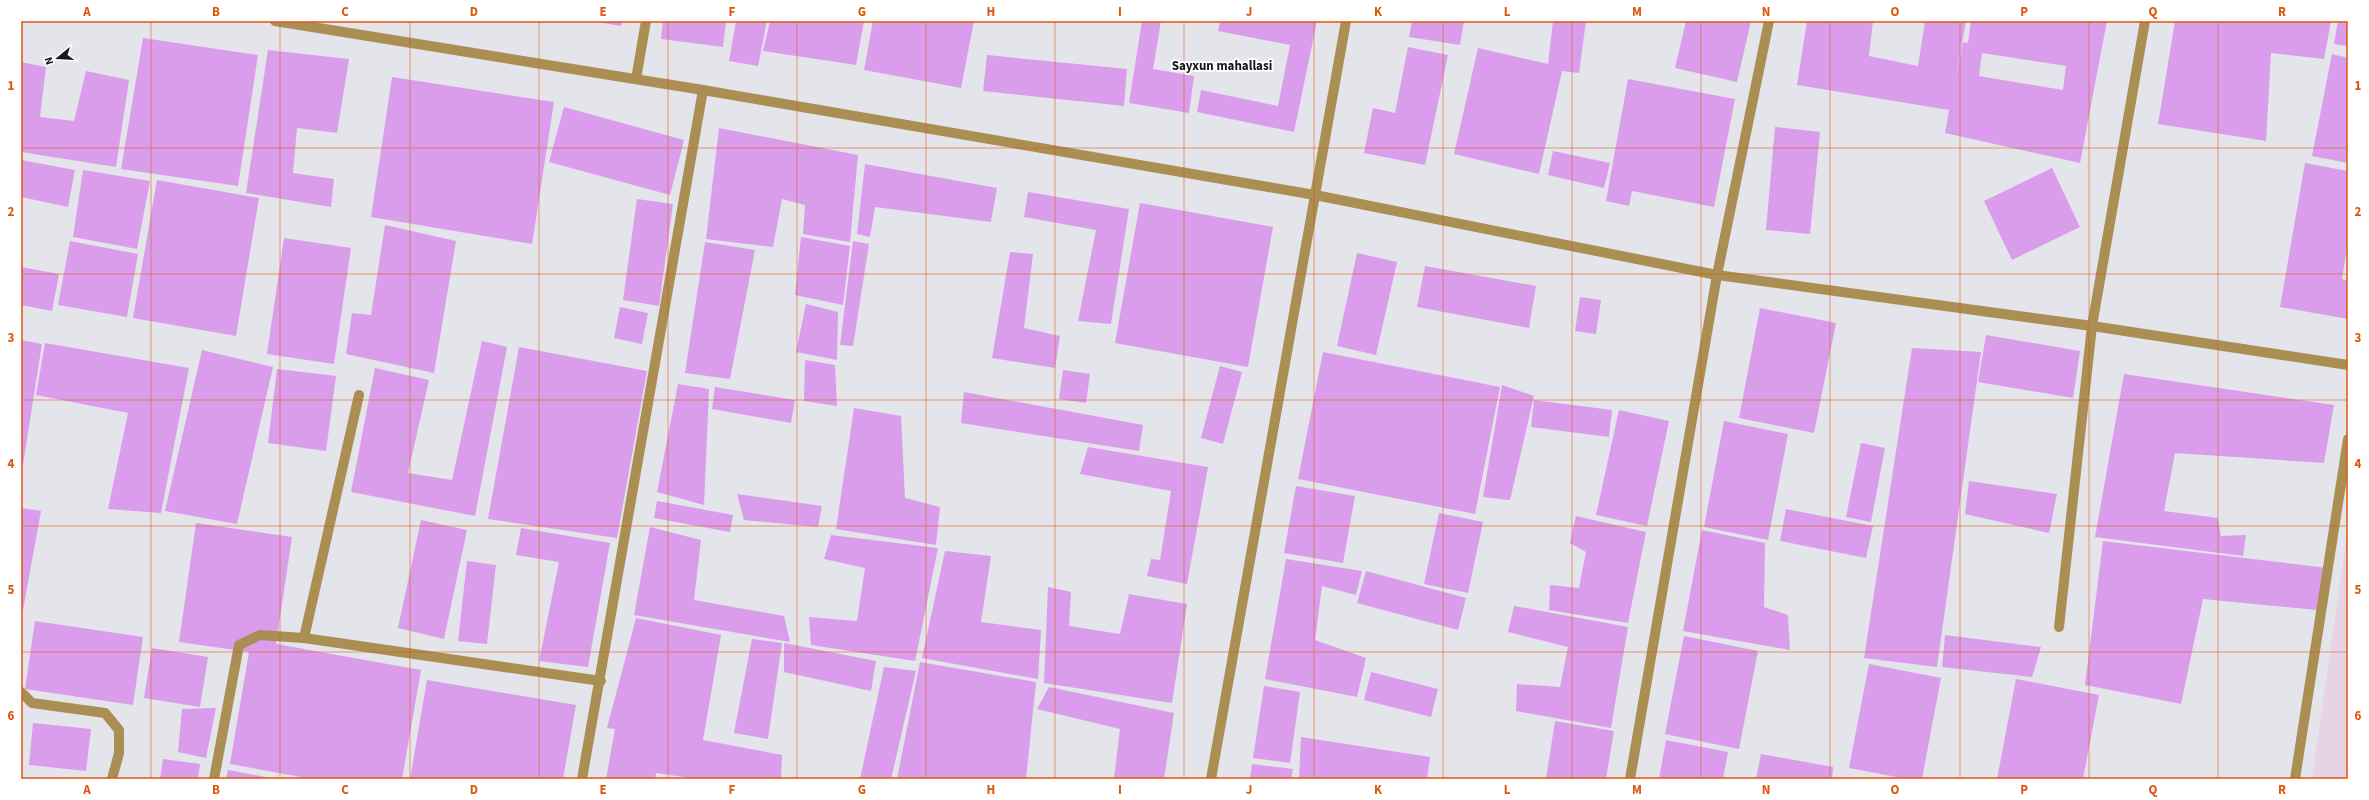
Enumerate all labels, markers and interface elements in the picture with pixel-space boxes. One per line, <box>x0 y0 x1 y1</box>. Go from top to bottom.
text: A <box>82 3 91 21</box>
text: B <box>212 3 220 21</box>
text: C <box>341 3 349 21</box>
text: D <box>470 3 478 21</box>
text: E <box>599 3 607 21</box>
text: F <box>729 3 736 21</box>
text: G <box>858 3 866 21</box>
text: H <box>987 3 995 21</box>
text: I <box>1118 3 1122 21</box>
text: J <box>1246 3 1252 21</box>
text: K <box>1374 3 1383 21</box>
text: L <box>1504 3 1511 21</box>
text: M <box>1632 3 1642 21</box>
text: N <box>1762 3 1770 21</box>
text: O <box>1891 3 1900 21</box>
text: P <box>2020 3 2028 21</box>
text: Q <box>2149 3 2158 21</box>
text: R <box>2278 3 2286 21</box>
north arrow <box>38 38 78 78</box>
text: N <box>41 55 57 67</box>
district label: Sayxun mahallasi <box>1172 57 1272 75</box>
text: 1 <box>8 77 15 95</box>
text: 1 <box>2355 77 2362 95</box>
text: 2 <box>8 203 15 221</box>
text: 2 <box>2355 203 2362 221</box>
text: 3 <box>8 329 15 347</box>
text: 3 <box>2355 329 2362 347</box>
text: 4 <box>8 455 15 473</box>
text: 4 <box>2355 455 2362 473</box>
text: 5 <box>8 581 15 599</box>
text: 5 <box>2355 581 2362 599</box>
text: 6 <box>8 707 15 725</box>
text: 6 <box>2355 707 2362 725</box>
text: A <box>82 781 91 799</box>
text: B <box>212 781 220 799</box>
text: C <box>341 781 349 799</box>
text: D <box>470 781 478 799</box>
text: E <box>599 781 607 799</box>
text: F <box>729 781 736 799</box>
text: G <box>858 781 866 799</box>
text: H <box>987 781 995 799</box>
text: I <box>1118 781 1122 799</box>
text: J <box>1246 781 1252 799</box>
text: K <box>1374 781 1383 799</box>
text: L <box>1504 781 1511 799</box>
text: M <box>1632 781 1642 799</box>
text: N <box>1762 781 1770 799</box>
text: O <box>1891 781 1900 799</box>
text: P <box>2020 781 2028 799</box>
text: Q <box>2149 781 2158 799</box>
text: R <box>2278 781 2286 799</box>

